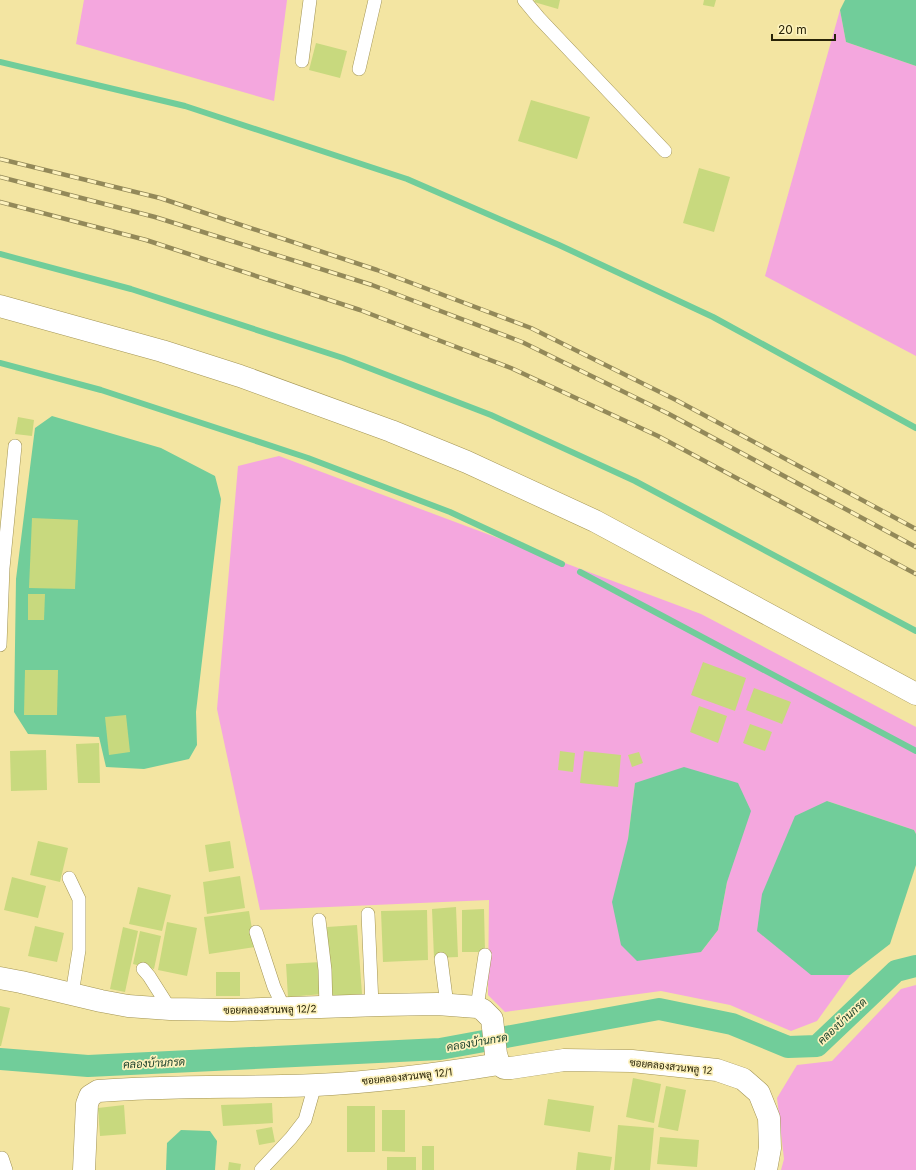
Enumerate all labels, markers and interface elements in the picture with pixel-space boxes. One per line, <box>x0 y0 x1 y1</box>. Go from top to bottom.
scale bar <box>772 16 835 42</box>
text: 20 m <box>778 22 807 37</box>
water label: คลองบ้านกรด <box>815 995 869 1047</box>
street label: ซอยคลองสวนพลู 12/2 <box>223 1002 317 1018</box>
water label: คลองบ้านกรด <box>445 1030 509 1054</box>
water label: คลองบ้านกรด <box>123 1054 185 1072</box>
street label: ซอยคลองสวนพลู 12 <box>629 1056 713 1078</box>
street label: ซอยคลองสวนพลู 12/1 <box>361 1065 453 1089</box>

